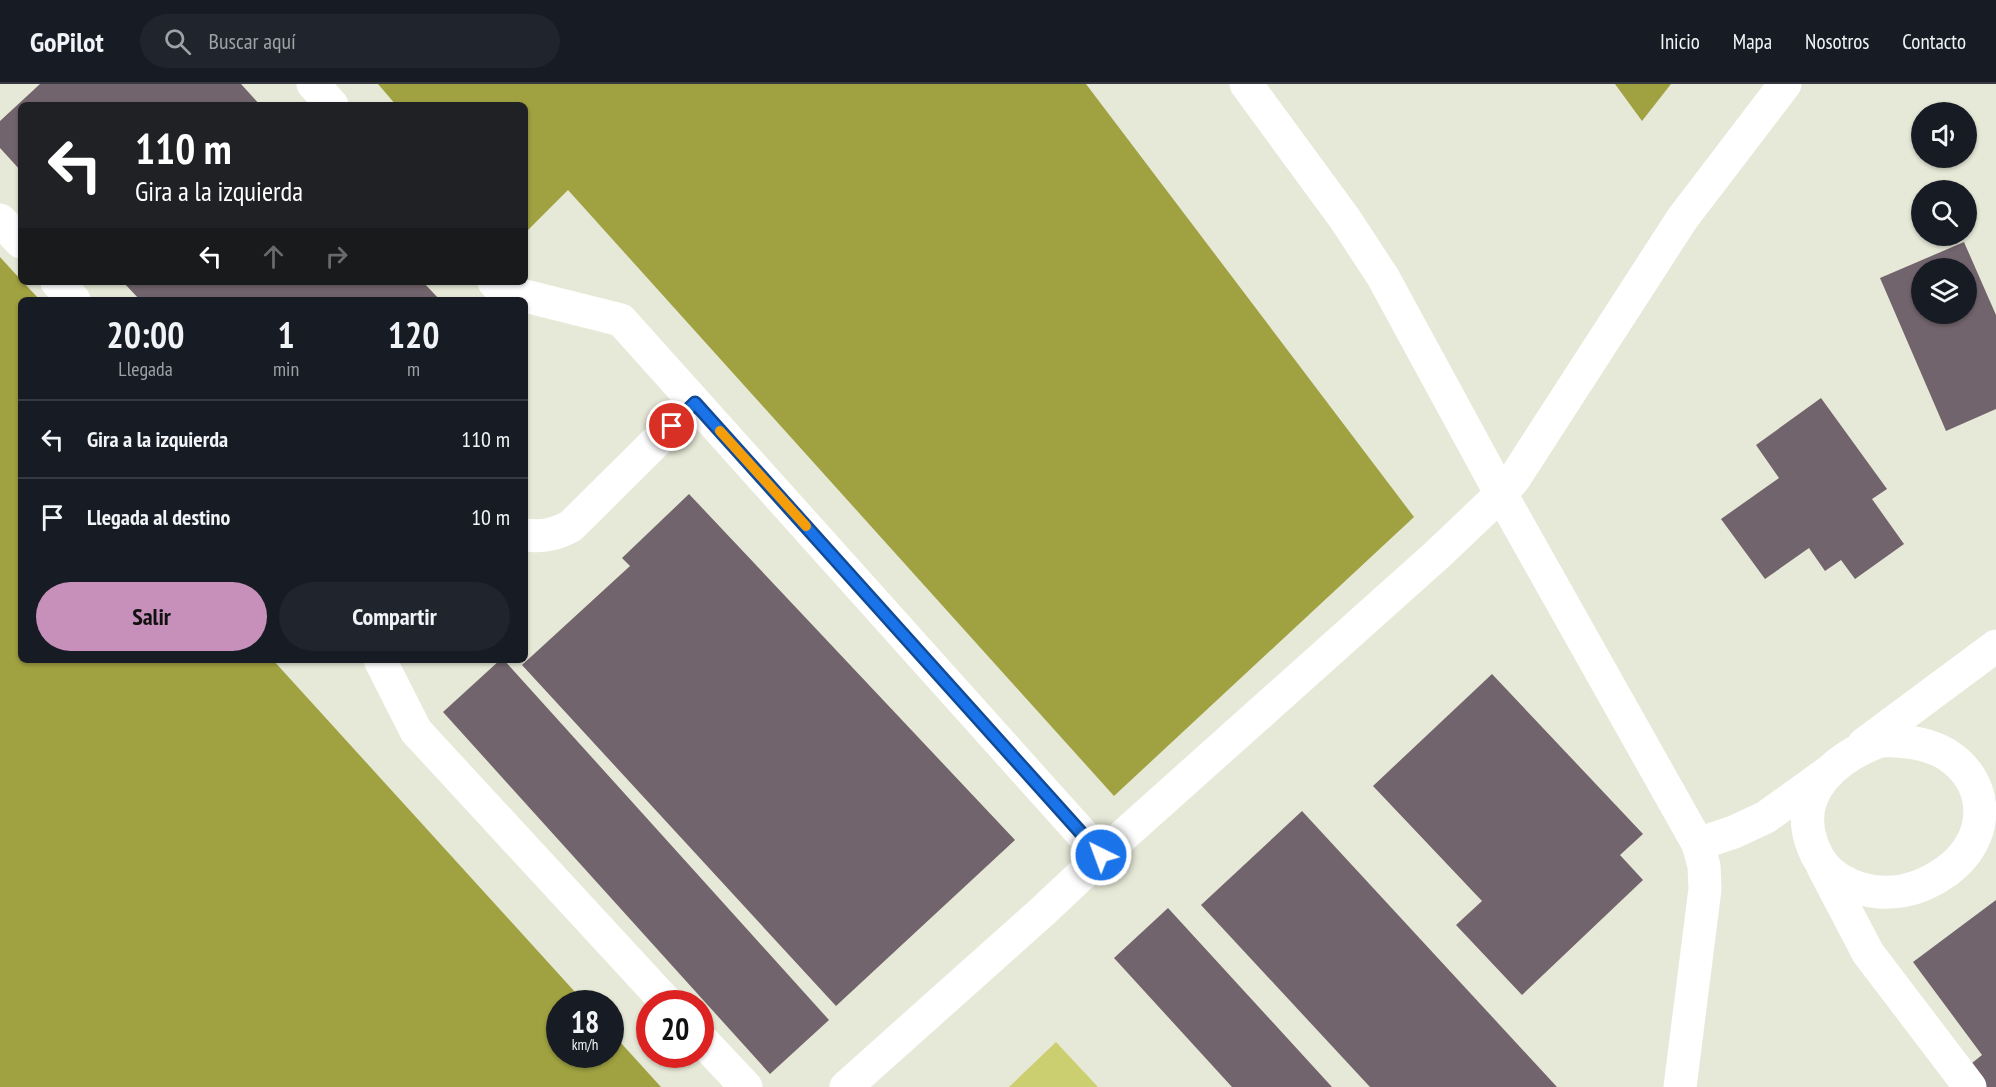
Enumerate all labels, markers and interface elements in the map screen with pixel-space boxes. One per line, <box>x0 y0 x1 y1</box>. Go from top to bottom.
search box <box>140 14 560 68</box>
text: GoPilot <box>30 23 104 60</box>
icon: search <box>161 25 194 58</box>
text: Buscar aquí <box>209 27 296 55</box>
text: Inicio <box>1660 28 1700 55</box>
text: Mapa <box>1733 28 1772 55</box>
text: Nosotros <box>1805 28 1869 55</box>
text: Contacto <box>1902 28 1966 55</box>
map controls <box>1911 102 1977 324</box>
button: sound <box>1911 102 1977 168</box>
text: 110 m <box>135 121 232 176</box>
icon: left <box>36 126 114 204</box>
text: Gira a la izquierda <box>135 174 303 208</box>
button: search <box>1911 180 1977 246</box>
icon: left <box>194 240 227 273</box>
icon: ahead <box>257 240 290 273</box>
icon: right <box>320 240 353 273</box>
button: layers <box>1911 258 1977 324</box>
text: 20:00 <box>107 311 184 358</box>
text: 1 <box>277 311 295 358</box>
text: 120 <box>388 311 439 358</box>
text: Llegada <box>118 356 173 382</box>
text: min <box>273 356 299 382</box>
text: m <box>407 356 420 382</box>
pin <box>646 400 697 451</box>
icon: arrive <box>655 409 688 442</box>
icon: left <box>36 423 69 456</box>
text: Gira a la izquierda <box>87 425 228 453</box>
text: 110 m <box>461 425 510 453</box>
icon: arrive <box>36 501 69 534</box>
text: Llegada al destino <box>87 503 230 531</box>
text: 10 m <box>471 503 510 531</box>
button: Salir <box>36 582 267 651</box>
button: Compartir <box>279 582 510 651</box>
position arrow <box>1069 823 1133 887</box>
speed limit sign: 20 <box>636 990 714 1068</box>
text: 18 <box>571 1002 599 1041</box>
text: km/h <box>572 1035 598 1054</box>

